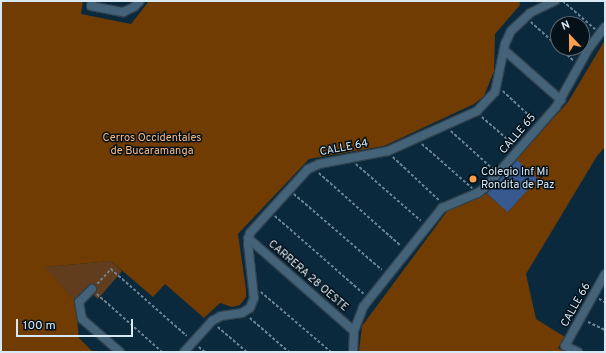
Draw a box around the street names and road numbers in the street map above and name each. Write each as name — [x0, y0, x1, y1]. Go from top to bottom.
street label: CALLE 65 — [497, 111, 539, 157]
street label: CALLE 64 — [319, 137, 369, 159]
street label: CARRERA 28 OESTE — [265, 237, 351, 315]
street label: CALLE 66 — [558, 280, 594, 330]

